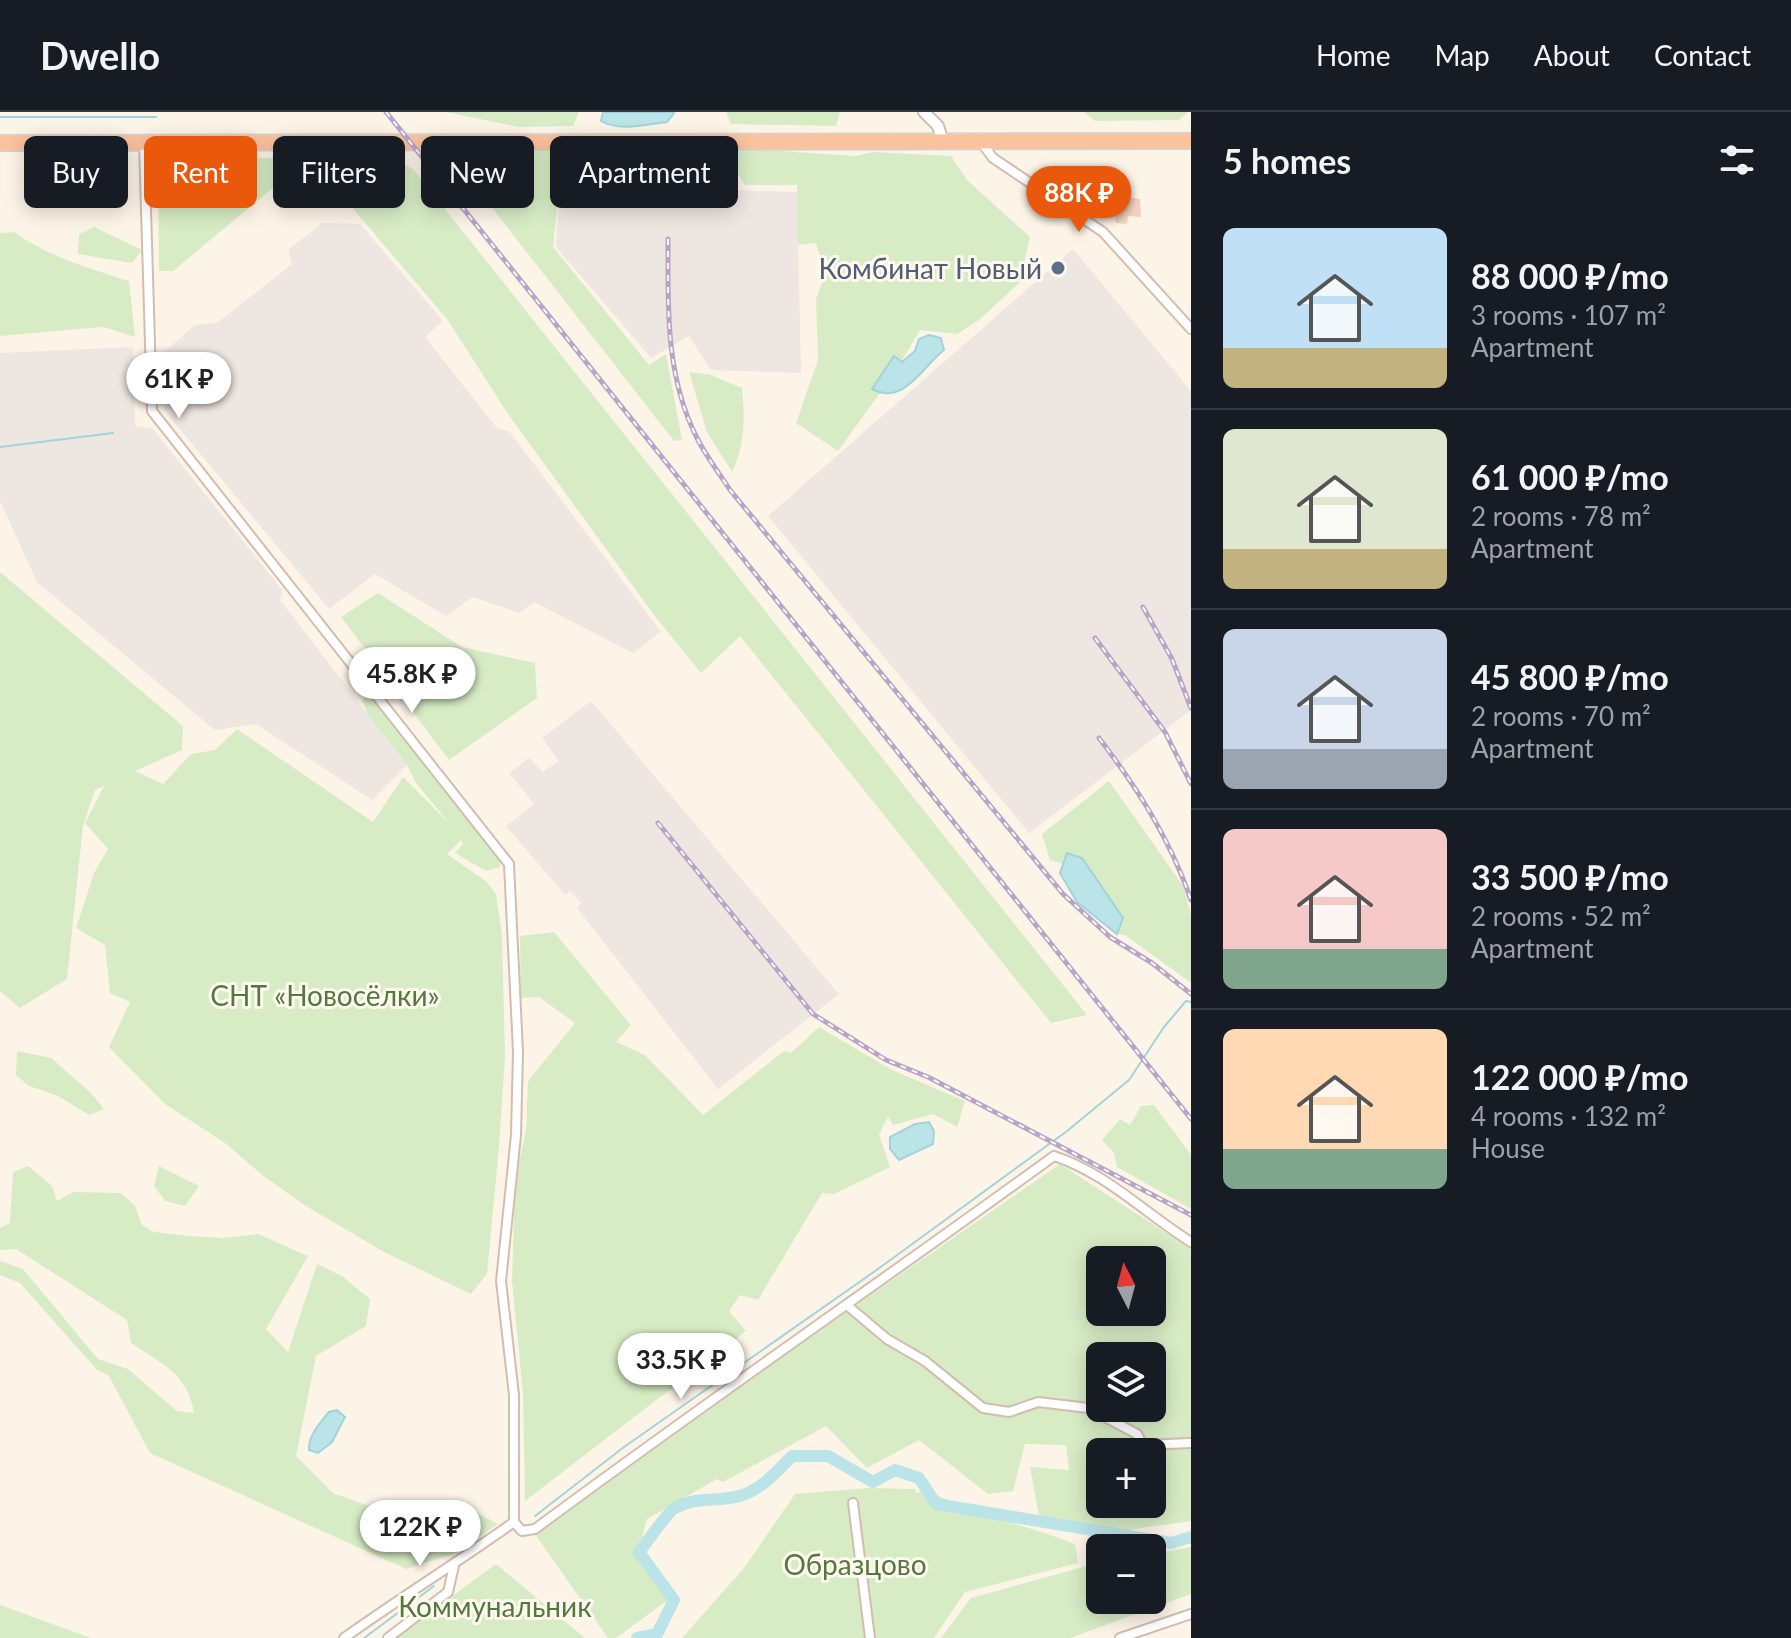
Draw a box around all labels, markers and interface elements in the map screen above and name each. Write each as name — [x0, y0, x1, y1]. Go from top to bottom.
text: Dwello — [40, 32, 160, 78]
text: Home — [1316, 38, 1391, 72]
text: Map — [1435, 38, 1490, 72]
text: About — [1534, 38, 1610, 72]
text: Contact — [1654, 38, 1751, 72]
chip: Buy — [24, 136, 128, 208]
chip: Rent — [144, 136, 257, 208]
chip: Filters — [273, 136, 405, 208]
chip: New — [421, 136, 534, 208]
chip: Apartment — [550, 136, 738, 208]
icon: filters — [1715, 138, 1759, 182]
text: 5 homes — [1223, 140, 1351, 181]
pin: 88K ₽ — [1023, 166, 1135, 234]
text: 88K ₽ — [1044, 176, 1114, 208]
place label: Комбинат Новый — [818, 251, 1042, 285]
text: 88 000 ₽/mo — [1471, 255, 1669, 296]
marker: Комбинат Новый — [1049, 259, 1067, 277]
icon: home — [1287, 260, 1383, 356]
text: 3 rooms · 107 m² — [1471, 299, 1666, 331]
text: Apartment — [1471, 331, 1594, 363]
pin: 61K ₽ — [123, 352, 235, 420]
text: 61K ₽ — [144, 362, 214, 394]
text: 61 000 ₽/mo — [1471, 456, 1669, 497]
icon: home — [1287, 461, 1383, 557]
text: 2 rooms · 78 m² — [1471, 500, 1651, 532]
text: Apartment — [1471, 532, 1594, 564]
pin: 45.8K ₽ — [338, 647, 486, 715]
text: 45 800 ₽/mo — [1471, 656, 1669, 697]
text: 45.8K ₽ — [367, 657, 457, 689]
icon: home — [1287, 661, 1383, 757]
text: 2 rooms · 70 m² — [1471, 700, 1651, 732]
text: Apartment — [1471, 732, 1594, 764]
text: 33 500 ₽/mo — [1471, 856, 1669, 897]
icon: home — [1287, 861, 1383, 957]
text: 2 rooms · 52 m² — [1471, 900, 1651, 932]
text: Apartment — [1471, 932, 1594, 964]
park label: СНТ «Новосёлки» — [210, 978, 440, 1012]
text: 122 000 ₽/mo — [1471, 1056, 1688, 1097]
icon: home — [1287, 1061, 1383, 1157]
text: 4 rooms · 132 m² — [1471, 1100, 1666, 1132]
text: House — [1471, 1132, 1545, 1164]
north arrow — [1086, 1246, 1166, 1326]
map controls — [1086, 1246, 1166, 1614]
pin: 33.5K ₽ — [607, 1333, 755, 1401]
button: layers — [1086, 1342, 1166, 1422]
text: 33.5K ₽ — [636, 1343, 726, 1375]
button: + — [1086, 1438, 1166, 1518]
pin: 122K ₽ — [355, 1500, 485, 1568]
text: 122K ₽ — [378, 1510, 462, 1542]
button: − — [1086, 1534, 1166, 1614]
park label: Образцово — [783, 1547, 927, 1581]
park label: Коммунальник — [398, 1589, 592, 1623]

